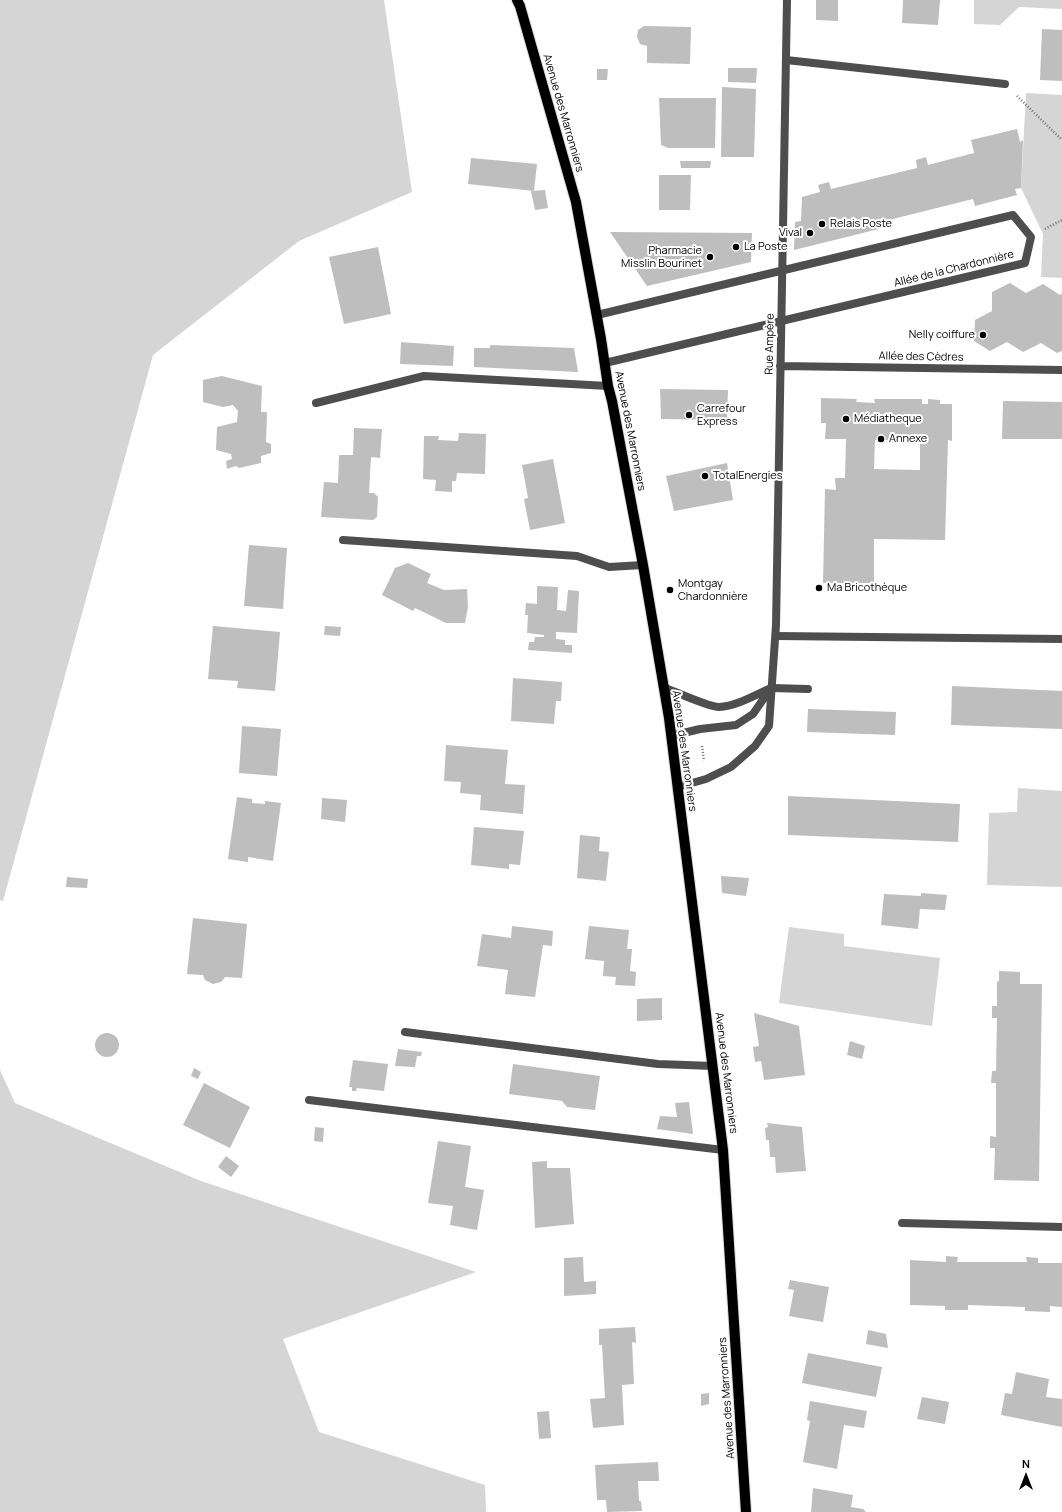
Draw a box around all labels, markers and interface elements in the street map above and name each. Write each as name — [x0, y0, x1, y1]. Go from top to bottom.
street label: Avenue des Marronniers — [540, 53, 586, 173]
place label: Relais Poste — [830, 217, 892, 231]
marker: Relais Poste — [817, 219, 827, 229]
place label: Vival — [779, 226, 802, 240]
marker: Vival — [805, 228, 815, 238]
place label: La Poste — [744, 240, 787, 254]
marker: La Poste — [731, 242, 741, 252]
place label: Pharmacie Misslin Bourinet — [621, 244, 702, 270]
street label: Allée de la Chardonnière — [893, 248, 1015, 290]
marker: Pharmacie Misslin Bourinet — [705, 252, 715, 262]
street label: Rue Ampère — [763, 313, 777, 375]
place label: Nelly coiffure — [909, 328, 975, 342]
marker: Nelly coiffure — [978, 330, 988, 340]
street label: Allée des Cèdres — [878, 350, 964, 364]
street label: Avenue des Marronniers — [612, 370, 648, 492]
place label: Carrefour Express — [697, 402, 746, 428]
marker: Carrefour Express — [684, 410, 694, 420]
place label: Médiatheque — [854, 412, 922, 426]
marker: Médiatheque — [841, 414, 851, 424]
place label: Annexe — [889, 432, 927, 446]
marker: Annexe — [876, 434, 886, 444]
place label: TotalEnergies — [713, 469, 782, 483]
marker: TotalEnergies — [700, 471, 710, 481]
place label: Montgay Chardonnière — [678, 577, 748, 603]
place label: Ma Bricothèque — [827, 581, 907, 595]
marker: Ma Bricothèque — [814, 583, 824, 593]
marker: Montgay Chardonnière — [665, 585, 675, 595]
street label: Avenue des Marronniers — [669, 690, 699, 812]
street label: Avenue des Marronniers — [712, 1012, 740, 1134]
street label: Avenue des Marronniers — [716, 1337, 738, 1459]
north arrow — [1006, 1456, 1046, 1496]
text: N — [1022, 1456, 1030, 1471]

